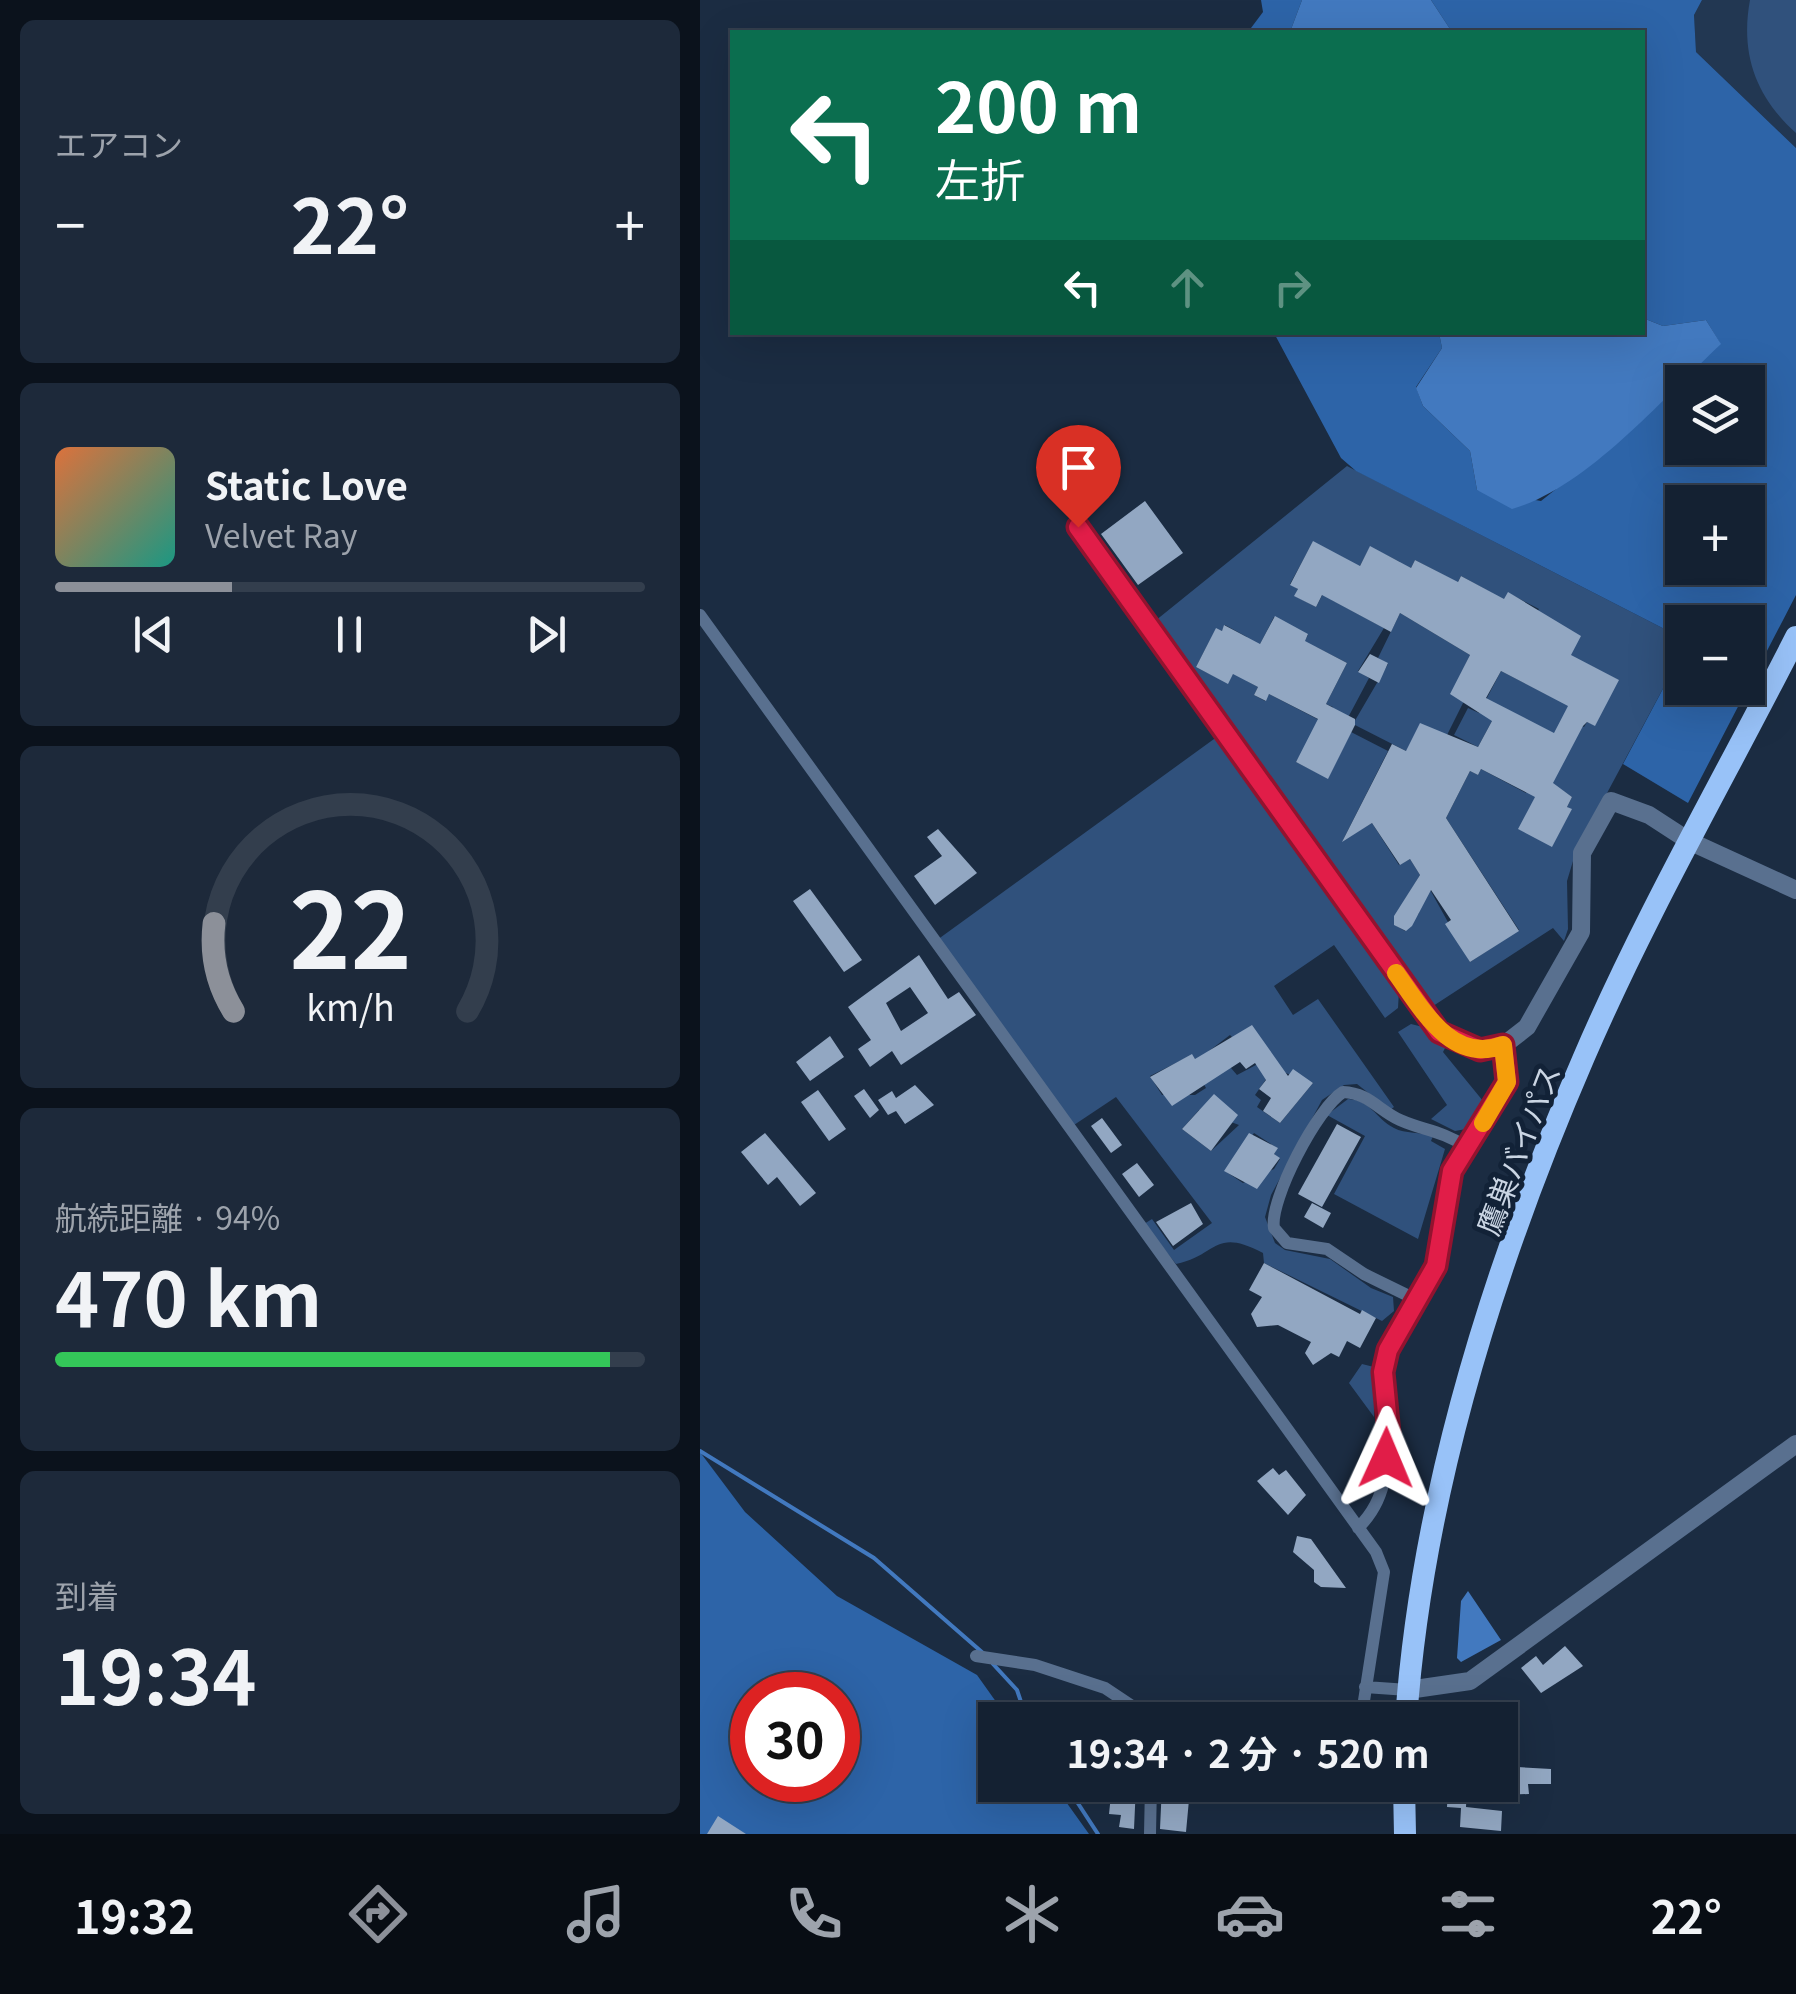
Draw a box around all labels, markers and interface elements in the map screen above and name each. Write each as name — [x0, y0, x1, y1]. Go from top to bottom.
text: 200 m — [935, 52, 1142, 153]
icon: left — [770, 70, 900, 200]
text: エアコン — [55, 120, 183, 166]
text: 左折 — [935, 145, 1025, 210]
text: 22° — [291, 167, 409, 276]
text: − — [55, 182, 86, 262]
text: + — [614, 182, 645, 262]
icon: left — [1055, 260, 1110, 315]
icon: ahead — [1160, 260, 1215, 315]
icon: right — [1265, 260, 1320, 315]
map controls — [1665, 365, 1765, 705]
button: layers — [1665, 365, 1765, 465]
pin — [1036, 425, 1121, 528]
icon: arrive — [1051, 440, 1106, 495]
text: Static Love — [205, 456, 408, 511]
button: + — [1665, 485, 1765, 585]
text: Velvet Ray — [205, 511, 357, 557]
button: − — [1665, 605, 1765, 705]
icon: previous — [126, 607, 181, 662]
icon: pause — [322, 607, 377, 662]
icon: next — [519, 607, 574, 662]
text: 22 — [289, 848, 411, 999]
text: km/h — [306, 980, 394, 1031]
street label: 鷹巣バイパス — [1464, 1057, 1570, 1241]
text: 航続距離 · 94% — [55, 1193, 280, 1239]
text: 470 km — [55, 1240, 322, 1349]
position arrow — [1334, 1406, 1438, 1510]
text: 到着 — [55, 1571, 119, 1617]
text: 19:34 — [55, 1618, 256, 1727]
speed limit sign: 30 — [730, 1672, 860, 1802]
text: 19:34 · 2 分 · 520 m — [1066, 1724, 1430, 1779]
icon: directions — [343, 1879, 413, 1949]
icon: music — [561, 1879, 631, 1949]
icon: phone — [779, 1879, 849, 1949]
icon: climate — [997, 1879, 1067, 1949]
icon: car — [1215, 1879, 1285, 1949]
icon: filters — [1433, 1879, 1503, 1949]
text: 19:32 — [74, 1882, 195, 1947]
text: 22° — [1651, 1882, 1722, 1947]

